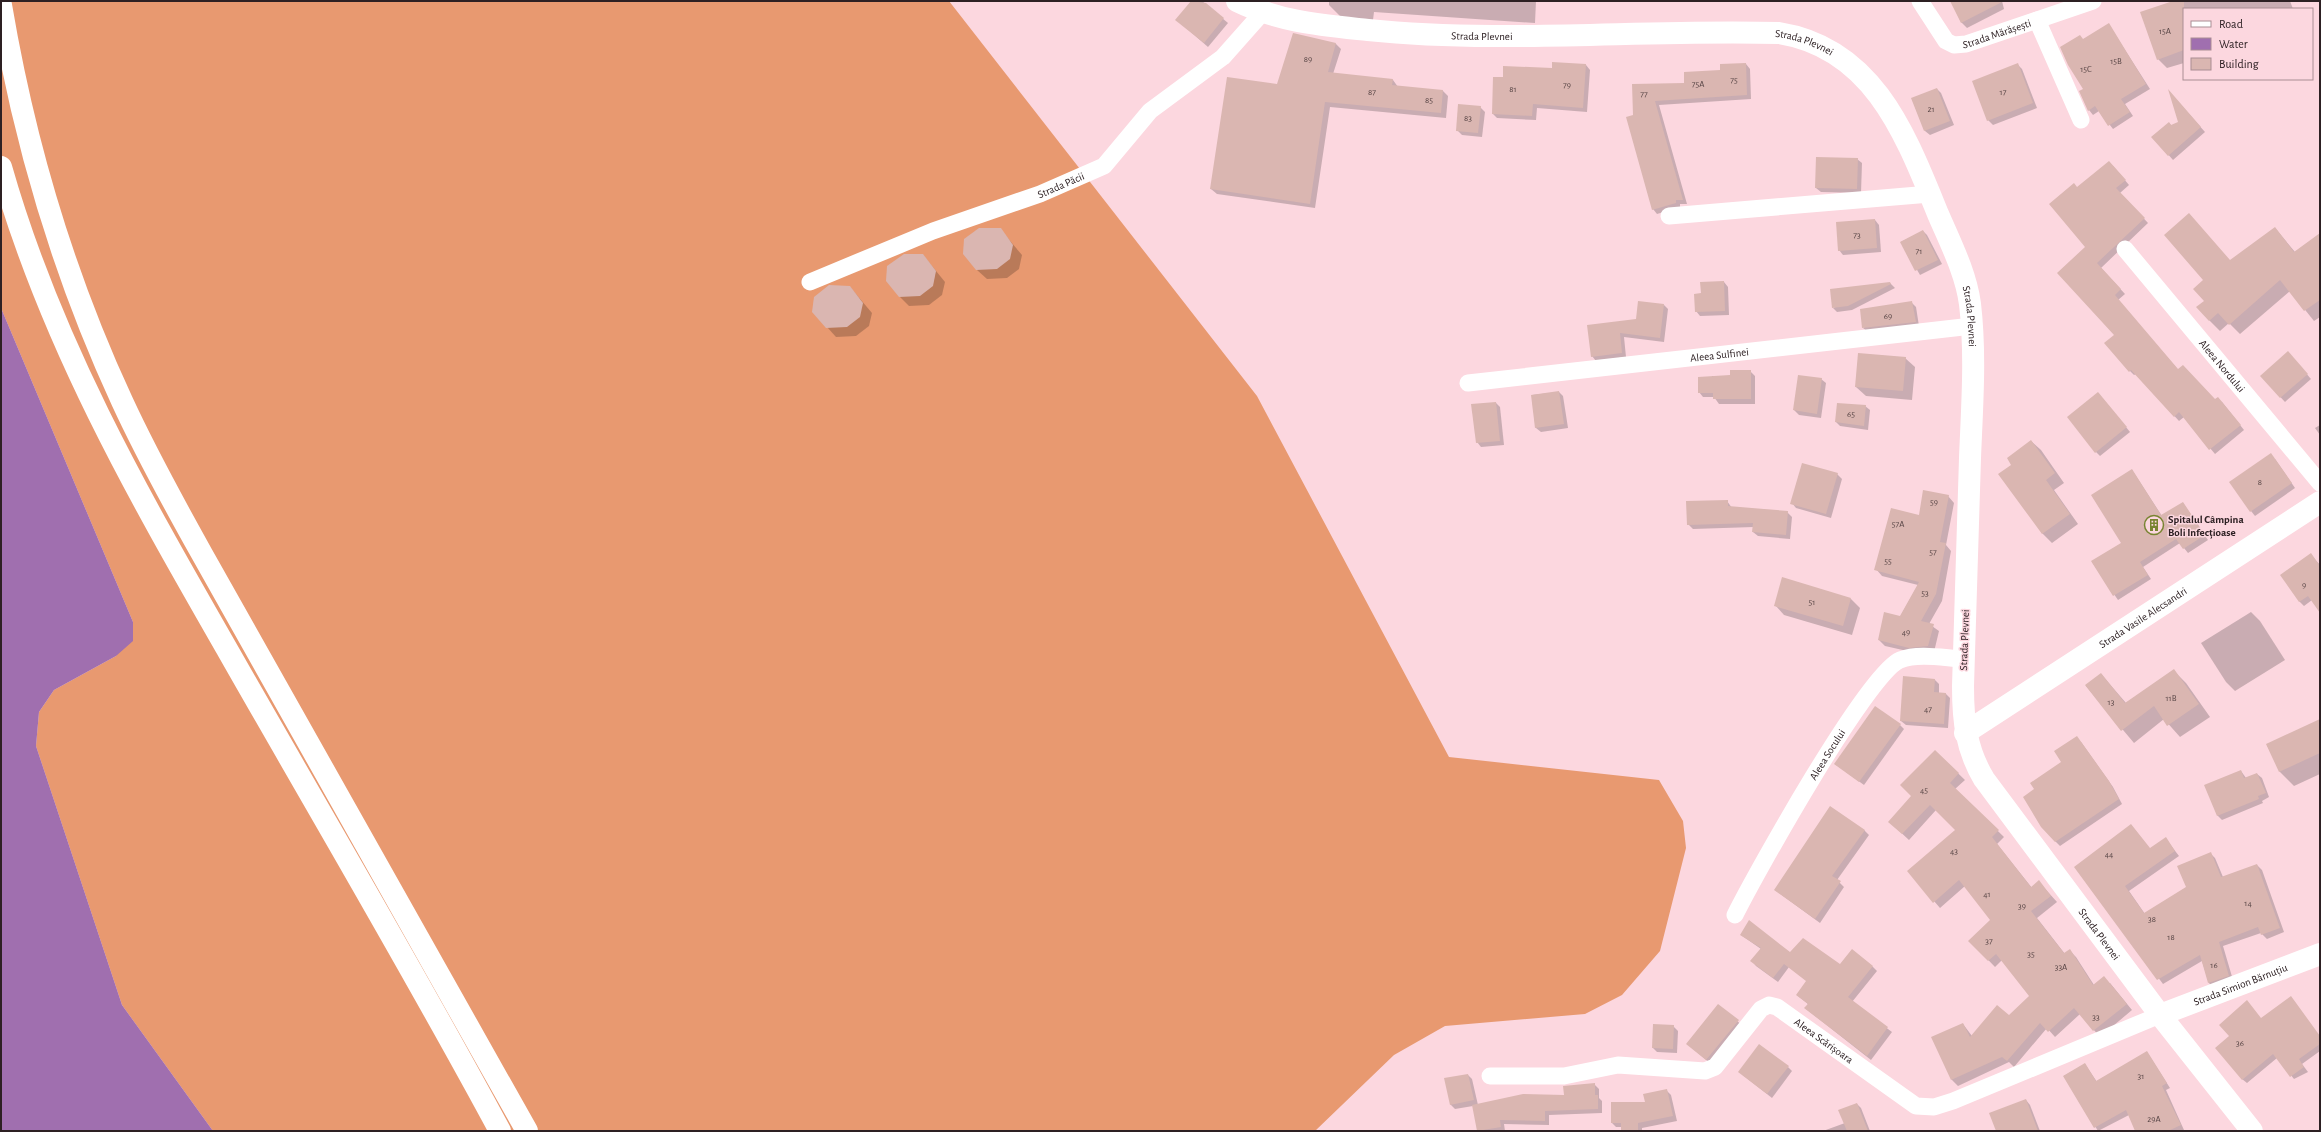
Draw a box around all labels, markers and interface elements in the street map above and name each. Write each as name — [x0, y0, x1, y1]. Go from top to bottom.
legend — [2183, 8, 2313, 80]
street label: Strada Mărășești — [1962, 17, 2032, 50]
text: Road — [2219, 18, 2243, 30]
house number: 15A — [2159, 27, 2171, 36]
street label: Strada Plevnei — [1775, 28, 1835, 58]
street label: Strada Plevnei — [1451, 30, 1513, 42]
text: Water — [2219, 38, 2248, 50]
house number: 89 — [1304, 55, 1312, 64]
house number: 15B — [2110, 57, 2122, 66]
text: Building — [2219, 58, 2259, 70]
house number: 15C — [2080, 65, 2092, 74]
house number: 75 — [1730, 76, 1738, 85]
house number: 75A — [1692, 80, 1704, 89]
house number: 79 — [1563, 81, 1571, 90]
house number: 81 — [1509, 85, 1517, 94]
house number: 87 — [1368, 88, 1376, 97]
house number: 17 — [2000, 88, 2007, 97]
house number: 77 — [1640, 90, 1648, 99]
house number: 85 — [1425, 96, 1433, 105]
house number: 21 — [1927, 105, 1935, 114]
house number: 83 — [1464, 114, 1472, 123]
street label: Strada Păcii — [1036, 170, 1086, 200]
house number: 73 — [1853, 231, 1861, 240]
house number: 71 — [1916, 247, 1922, 256]
street label: Strada Plevnei — [1961, 285, 1978, 347]
house number: 69 — [1884, 312, 1892, 321]
street label: Aleea Nordului — [2197, 338, 2247, 394]
street label: Aleea Sulfinei — [1689, 346, 1750, 364]
house number: 65 — [1847, 410, 1855, 419]
house number: 8 — [2258, 478, 2262, 487]
house number: 59 — [1930, 498, 1938, 507]
building icon: Spitalul Câmpina Boli Infecțioase — [2143, 514, 2165, 536]
place label: Spitalul Câmpina Boli Infecțioase — [2168, 514, 2244, 539]
house number: 57A — [1892, 520, 1904, 529]
house number: 57 — [1929, 548, 1937, 557]
house number: 55 — [1884, 557, 1892, 566]
house number: 9 — [2302, 581, 2306, 590]
street label: Strada Vasile Alecsandri — [2097, 585, 2189, 650]
house number: 53 — [1921, 589, 1929, 598]
house number: 51 — [1809, 598, 1815, 607]
street label: Strada Plevnei — [1958, 609, 1971, 671]
house number: 49 — [1902, 628, 1910, 637]
house number: 11B — [2165, 694, 2177, 703]
house number: 13 — [2108, 698, 2115, 707]
house number: 47 — [1924, 705, 1932, 714]
street label: Aleea Socului — [1808, 727, 1847, 782]
house number: 45 — [1920, 786, 1928, 795]
house number: 43 — [1950, 847, 1958, 856]
house number: 44 — [2105, 850, 2114, 859]
house number: 41 — [1983, 890, 1991, 899]
house number: 14 — [2244, 899, 2252, 908]
house number: 39 — [2018, 902, 2026, 911]
street label: Strada Plevnei — [2076, 906, 2122, 962]
house number: 38 — [2148, 915, 2156, 924]
house number: 18 — [2167, 933, 2175, 942]
house number: 37 — [1985, 937, 1993, 946]
house number: 35 — [2027, 950, 2035, 959]
house number: 16 — [2210, 961, 2218, 970]
street label: Strada Simion Bărnuțiu — [2192, 962, 2289, 1008]
house number: 33A — [2055, 963, 2067, 972]
house number: 33 — [2092, 1013, 2100, 1022]
street label: Aleea Scărișoara — [1792, 1016, 1855, 1066]
house number: 36 — [2236, 1039, 2244, 1048]
house number: 31 — [2138, 1072, 2144, 1081]
house number: 29A — [2147, 1115, 2161, 1124]

